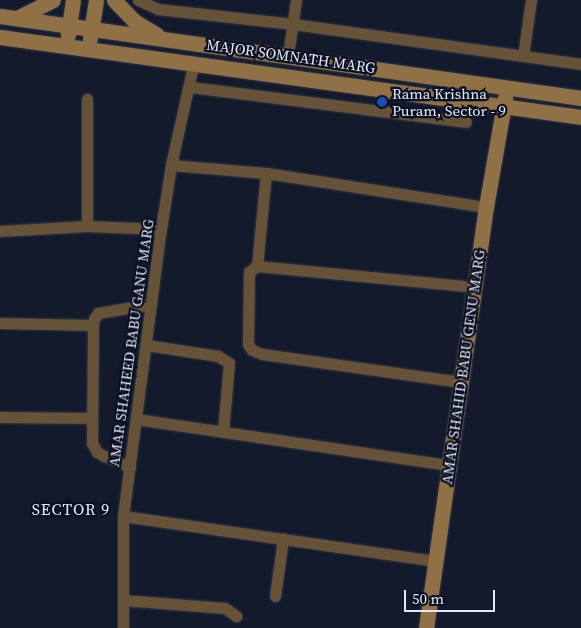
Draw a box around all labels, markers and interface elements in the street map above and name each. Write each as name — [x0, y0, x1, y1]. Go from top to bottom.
street label: MAJOR SOMNATH MARG — [205, 35, 377, 77]
place label: Rama Krishna Puram, Sector - 9 — [392, 84, 506, 119]
marker: Rama Krishna Puram, Sector - 9 — [376, 96, 388, 108]
street label: AMAR SHAHEED BABU GANU MARG — [105, 218, 157, 468]
street label: AMAR SHAHID BABU GENU MARG — [438, 249, 488, 485]
district label: SECTOR 9 — [31, 499, 111, 519]
scale bar — [406, 580, 497, 612]
text: 50 m — [412, 588, 444, 609]

